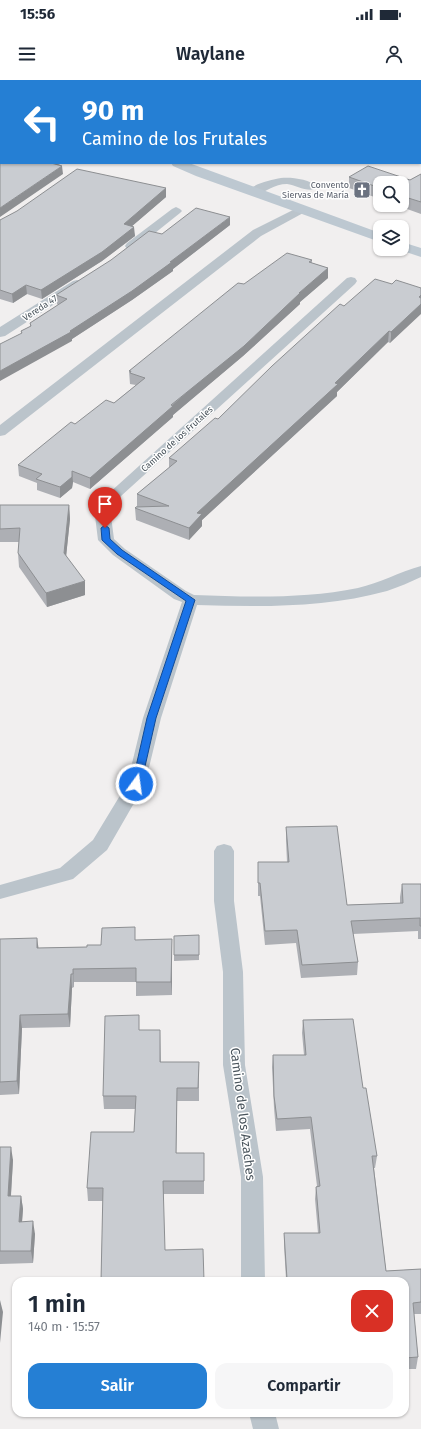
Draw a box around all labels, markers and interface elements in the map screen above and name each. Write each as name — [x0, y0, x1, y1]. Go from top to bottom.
text: 15:56 — [20, 5, 55, 23]
icon: menu — [16, 43, 38, 65]
text: Waylane — [176, 43, 245, 65]
icon: person — [383, 43, 405, 65]
text: 90 m — [82, 94, 144, 127]
icon: left — [16, 96, 68, 148]
text: Camino de los Frutales — [82, 128, 267, 150]
map controls — [373, 176, 409, 256]
button: search — [373, 176, 409, 212]
place label: Convento Siervas de María — [282, 180, 349, 200]
church icon: Convento Siervas de María — [352, 180, 372, 200]
button: layers — [373, 220, 409, 256]
street label: Vereda 47 — [21, 293, 59, 323]
street label: Camino de los Frutales — [139, 404, 215, 474]
pin — [88, 487, 122, 528]
icon: arrive — [94, 493, 116, 515]
position arrow — [115, 763, 157, 805]
street label: Camino de los Azaches — [227, 1047, 259, 1181]
text: 1 min — [28, 1290, 86, 1318]
button: close — [351, 1290, 393, 1332]
text: 140 m · 15:57 — [28, 1319, 100, 1334]
button: Salir — [28, 1363, 207, 1409]
button: Compartir — [215, 1363, 393, 1409]

